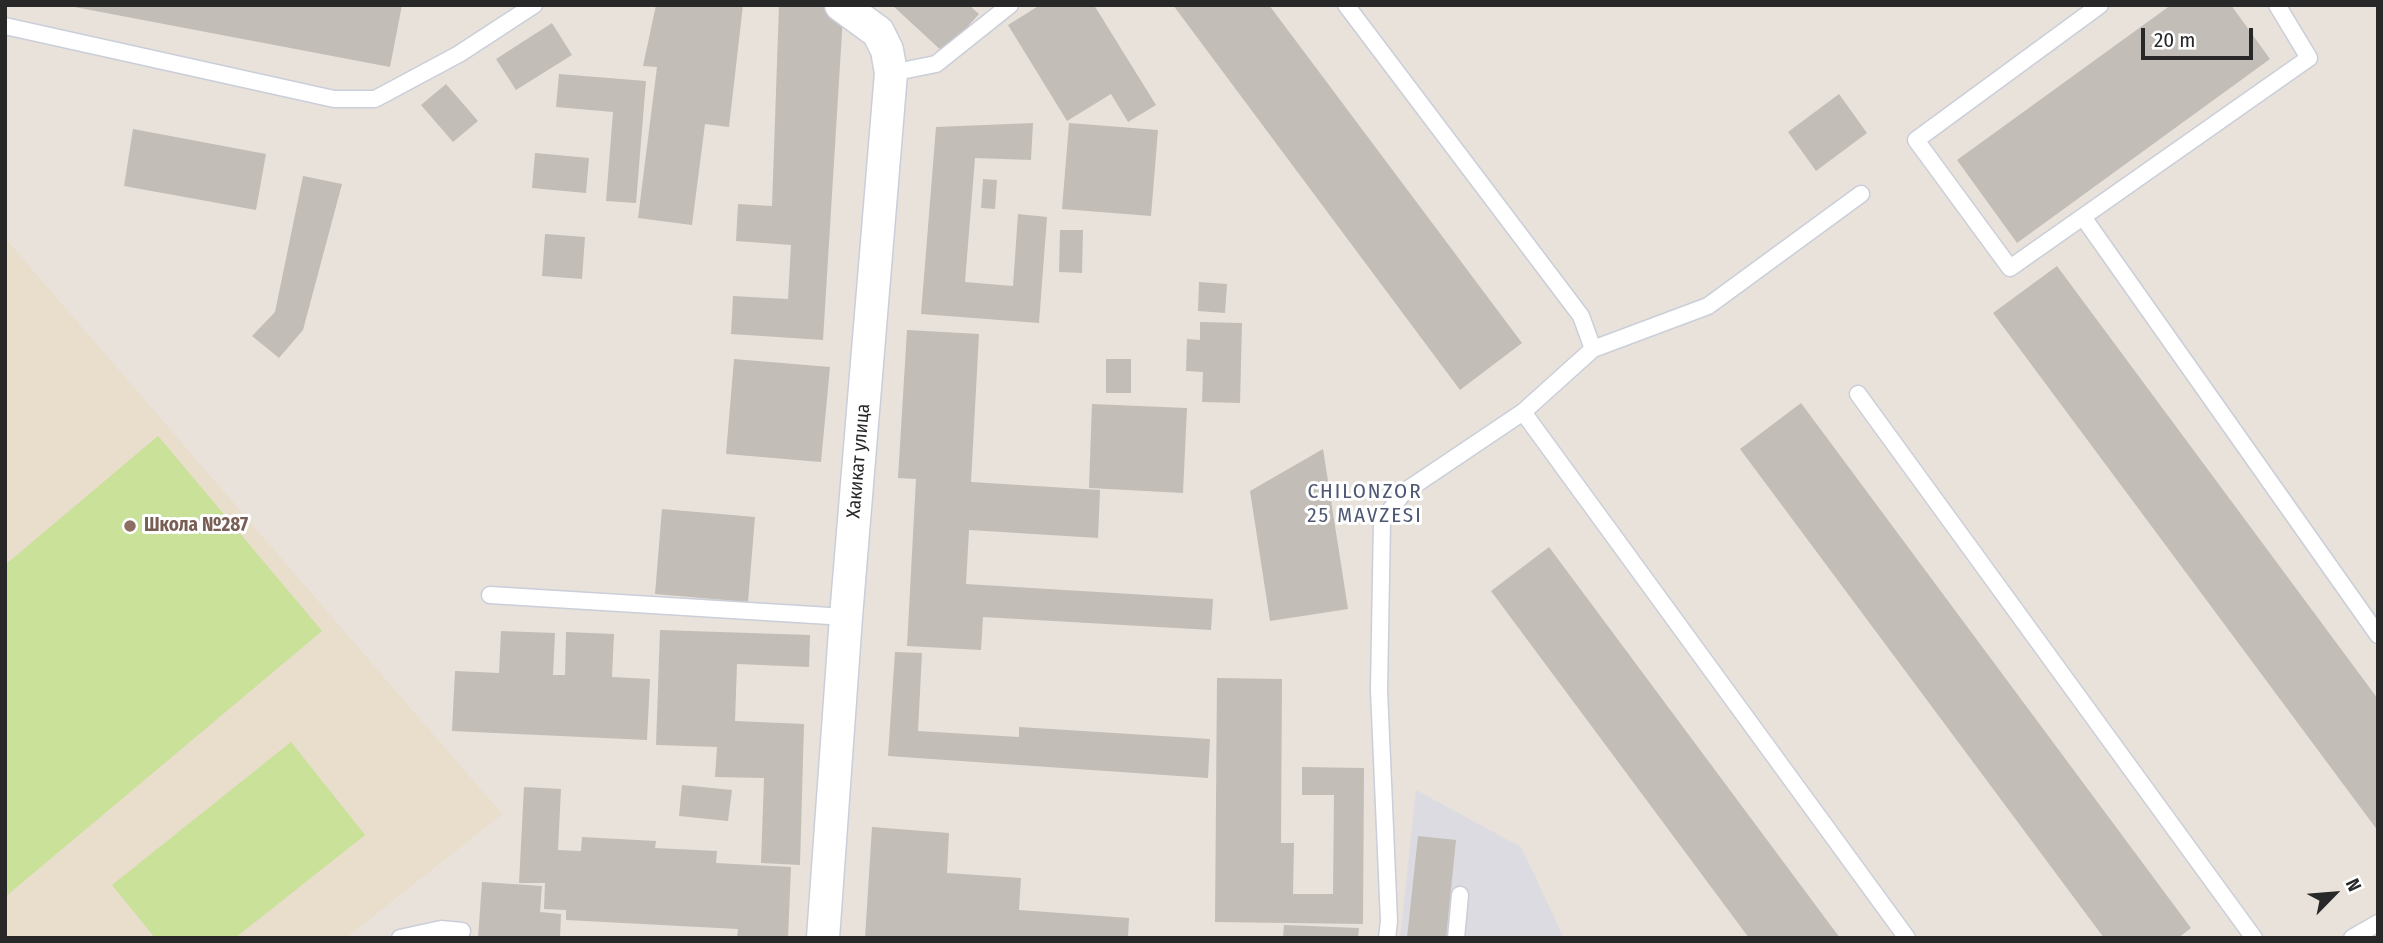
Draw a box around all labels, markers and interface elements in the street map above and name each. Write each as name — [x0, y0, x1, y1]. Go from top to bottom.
scale bar — [2145, 14, 2257, 58]
text: 20 m — [2154, 27, 2195, 53]
street label: Хакикат улица — [843, 403, 875, 519]
district label: CHILONZOR 25 MAVZESI — [1309, 479, 1421, 529]
place label: Школа №287 — [144, 515, 248, 537]
marker: Школа №287 — [122, 518, 138, 534]
north arrow — [2299, 859, 2369, 929]
text: N — [2341, 875, 2366, 895]

